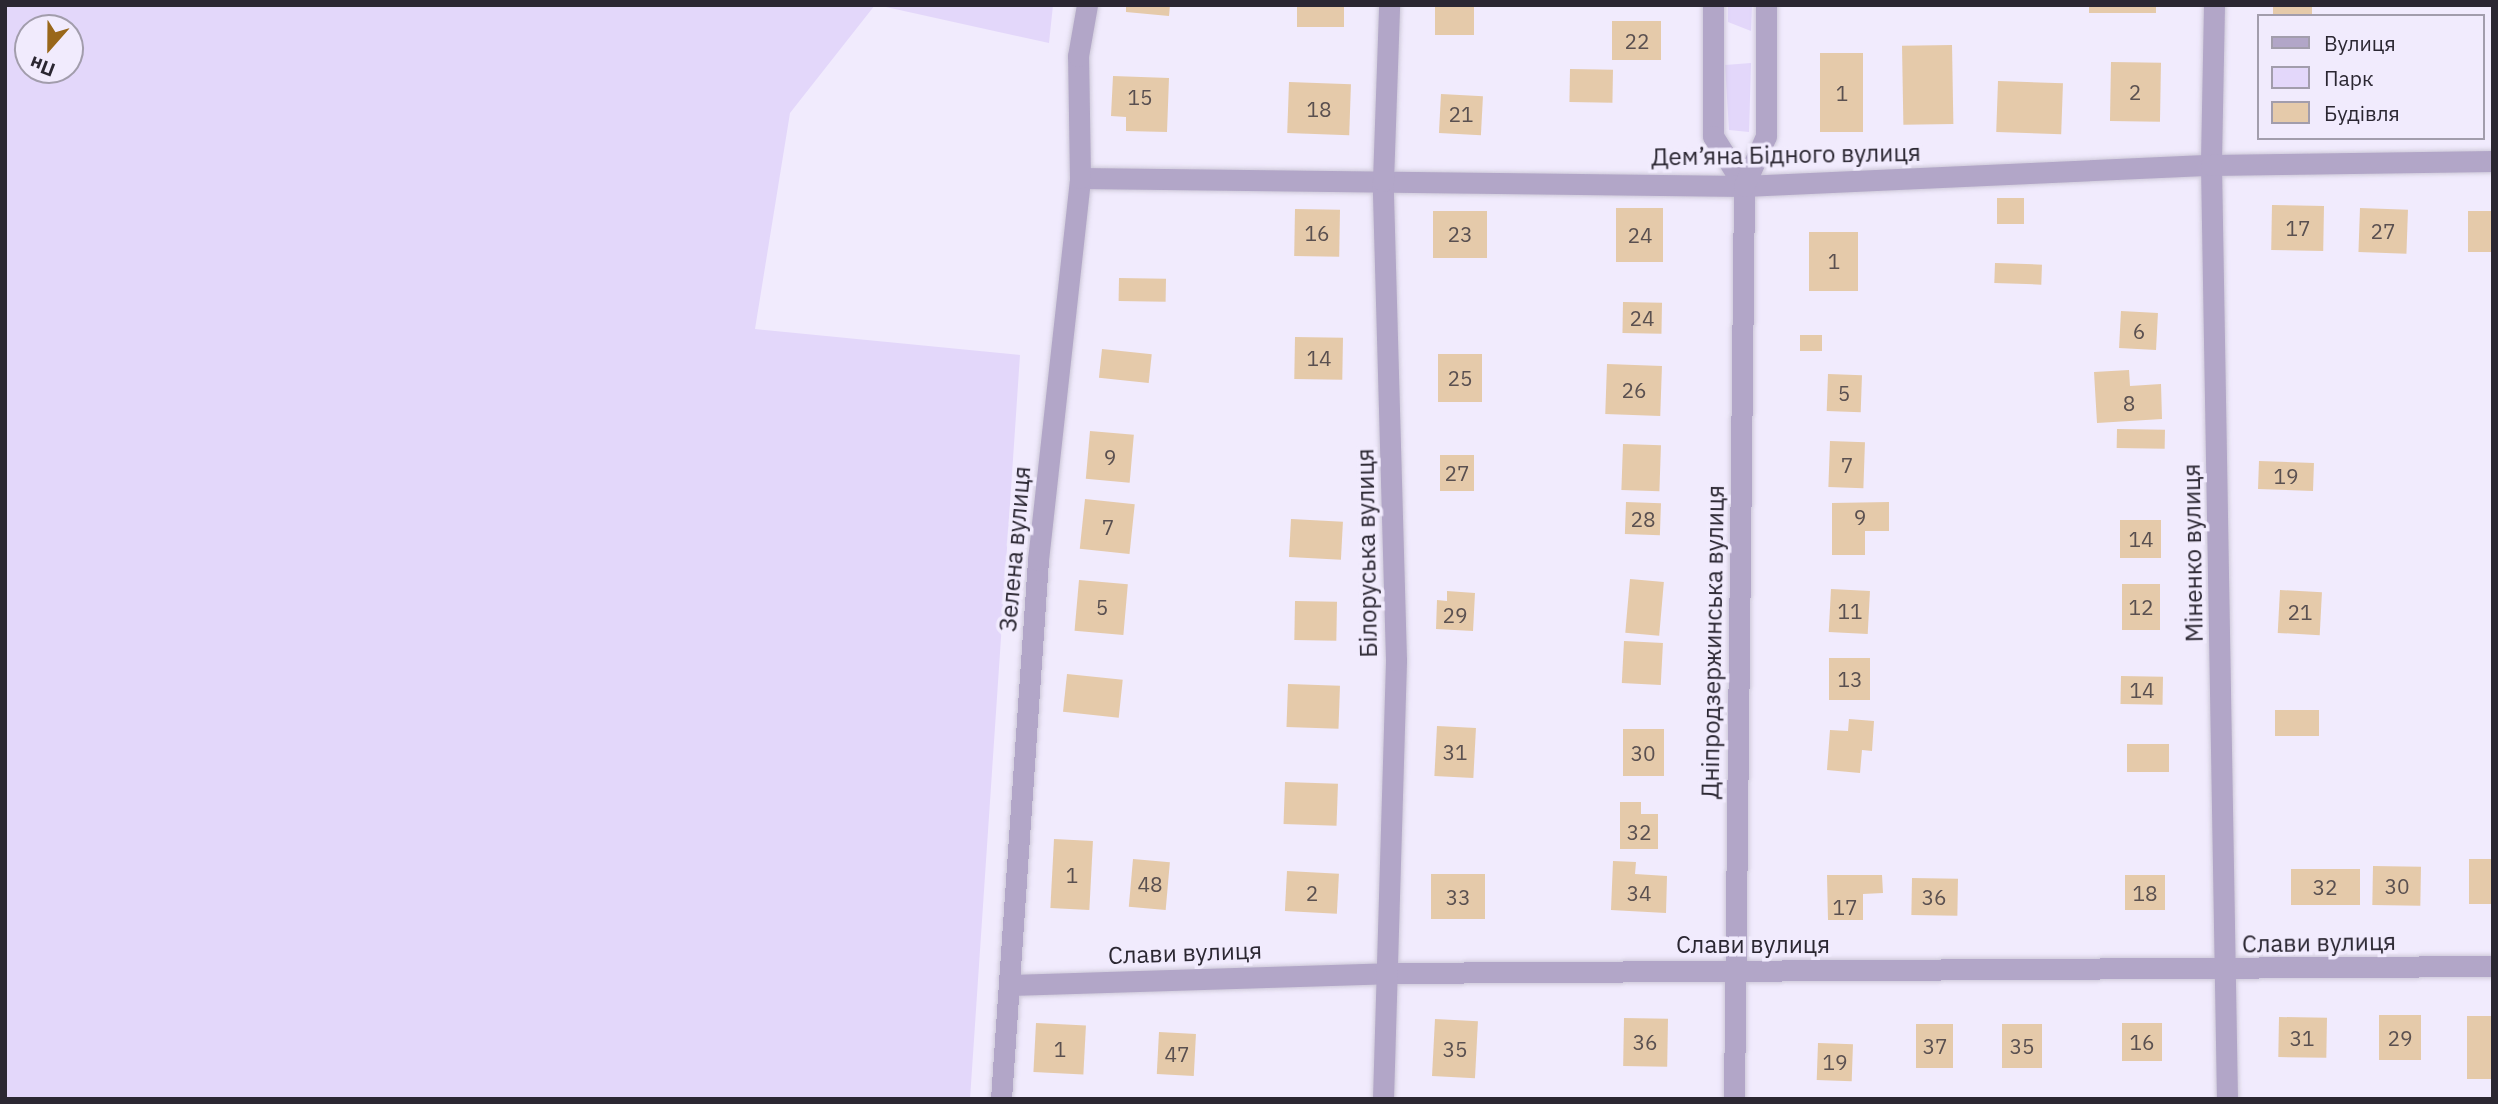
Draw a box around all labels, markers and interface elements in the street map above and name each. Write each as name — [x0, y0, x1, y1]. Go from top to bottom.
north arrow — [14, 14, 84, 84]
legend — [2256, 14, 2484, 140]
house number: 22 — [1624, 28, 1650, 54]
text: Вулиця — [2324, 29, 2396, 57]
text: Пн — [26, 51, 58, 82]
text: Парк — [2324, 64, 2374, 92]
house number: 2 — [2129, 79, 2141, 105]
house number: 1 — [1836, 80, 1848, 106]
house number: 15 — [1127, 84, 1153, 110]
house number: 18 — [1306, 96, 1332, 122]
text: Будівля — [2324, 99, 2400, 127]
house number: 21 — [1448, 101, 1474, 127]
street label: Дем’яна Бідного вулиця — [1651, 138, 1921, 172]
house number: 17 — [2285, 215, 2311, 241]
house number: 27 — [2370, 218, 2396, 244]
house number: 16 — [1304, 220, 1330, 246]
house number: 23 — [1447, 221, 1473, 247]
house number: 24 — [1627, 222, 1653, 248]
house number: 1 — [1828, 248, 1840, 274]
house number: 24 — [1629, 305, 1655, 331]
house number: 6 — [2133, 318, 2145, 344]
house number: 14 — [1306, 345, 1332, 371]
house number: 25 — [1447, 365, 1473, 391]
house number: 26 — [1621, 377, 1647, 403]
house number: 5 — [1838, 380, 1850, 406]
house number: 8 — [2123, 390, 2135, 416]
house number: 9 — [1104, 444, 1116, 470]
street label: Білоруська вулиця — [1351, 448, 1383, 658]
house number: 7 — [1841, 452, 1853, 478]
house number: 27 — [1444, 460, 1470, 486]
house number: 19 — [2273, 463, 2299, 489]
street label: Міненко вулиця — [2177, 464, 2209, 642]
street label: Зелена вулиця — [993, 465, 1037, 633]
street label: Дніпродзержинська вулиця — [1696, 485, 1730, 799]
house number: 9 — [1854, 504, 1866, 530]
house number: 28 — [1630, 506, 1656, 532]
house number: 7 — [1102, 514, 1114, 540]
house number: 14 — [2128, 526, 2154, 552]
house number: 5 — [1096, 594, 1108, 620]
house number: 12 — [2128, 594, 2154, 620]
house number: 11 — [1837, 598, 1863, 624]
house number: 21 — [2287, 599, 2313, 625]
house number: 29 — [1442, 602, 1468, 628]
house number: 13 — [1837, 666, 1863, 692]
house number: 14 — [2129, 677, 2155, 703]
house number: 31 — [1442, 739, 1468, 765]
house number: 30 — [1630, 740, 1656, 766]
house number: 32 — [1626, 819, 1652, 845]
house number: 1 — [1066, 862, 1078, 888]
house number: 48 — [1137, 871, 1163, 897]
house number: 30 — [2384, 873, 2410, 899]
house number: 32 — [2312, 874, 2338, 900]
house number: 2 — [1306, 880, 1318, 906]
house number: 34 — [1626, 880, 1652, 906]
house number: 18 — [2132, 880, 2158, 906]
house number: 33 — [1445, 884, 1471, 910]
house number: 36 — [1921, 884, 1947, 910]
house number: 17 — [1832, 894, 1858, 920]
street label: Слави вулиця — [2242, 927, 2396, 959]
street label: Слави вулиця — [1676, 931, 1830, 959]
street label: Слави вулиця — [1107, 936, 1263, 970]
house number: 31 — [2289, 1025, 2315, 1051]
house number: 29 — [2387, 1025, 2413, 1051]
house number: 36 — [1632, 1029, 1658, 1055]
house number: 16 — [2129, 1029, 2155, 1055]
house number: 37 — [1922, 1033, 1948, 1059]
house number: 35 — [2009, 1033, 2035, 1059]
house number: 1 — [1054, 1036, 1066, 1062]
house number: 35 — [1442, 1036, 1468, 1062]
house number: 47 — [1164, 1041, 1190, 1067]
house number: 19 — [1822, 1049, 1848, 1075]

